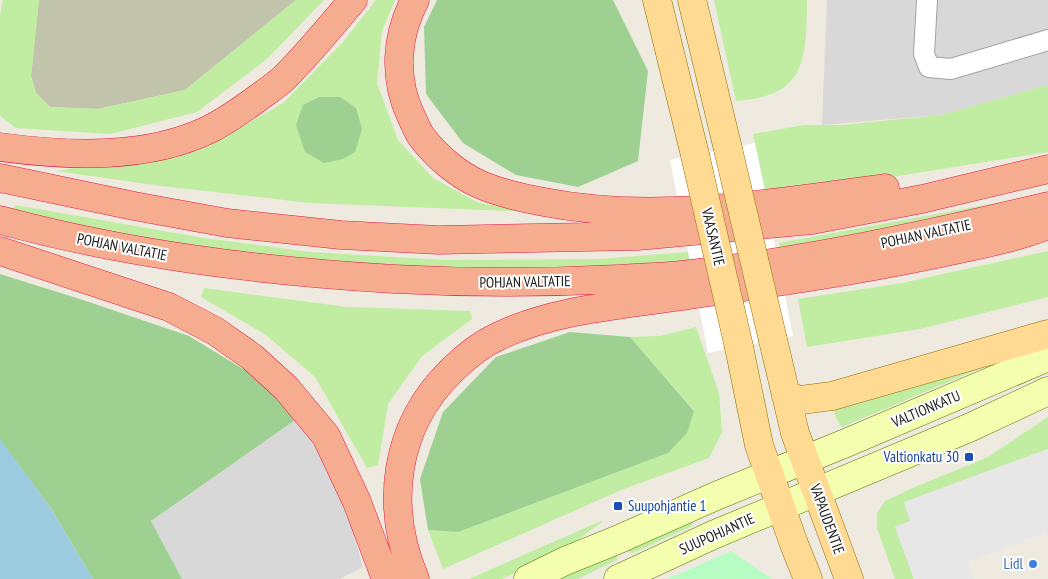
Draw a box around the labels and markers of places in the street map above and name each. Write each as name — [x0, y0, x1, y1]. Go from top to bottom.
place label: Valtionkatu 30 — [883, 447, 959, 466]
marker: Valtionkatu 30 — [963, 451, 975, 463]
place label: Suupohjantie 1 — [628, 496, 706, 515]
marker: Suupohjantie 1 — [612, 500, 624, 512]
place label: Lidl — [1004, 554, 1023, 573]
marker: Lidl — [1027, 558, 1039, 570]

